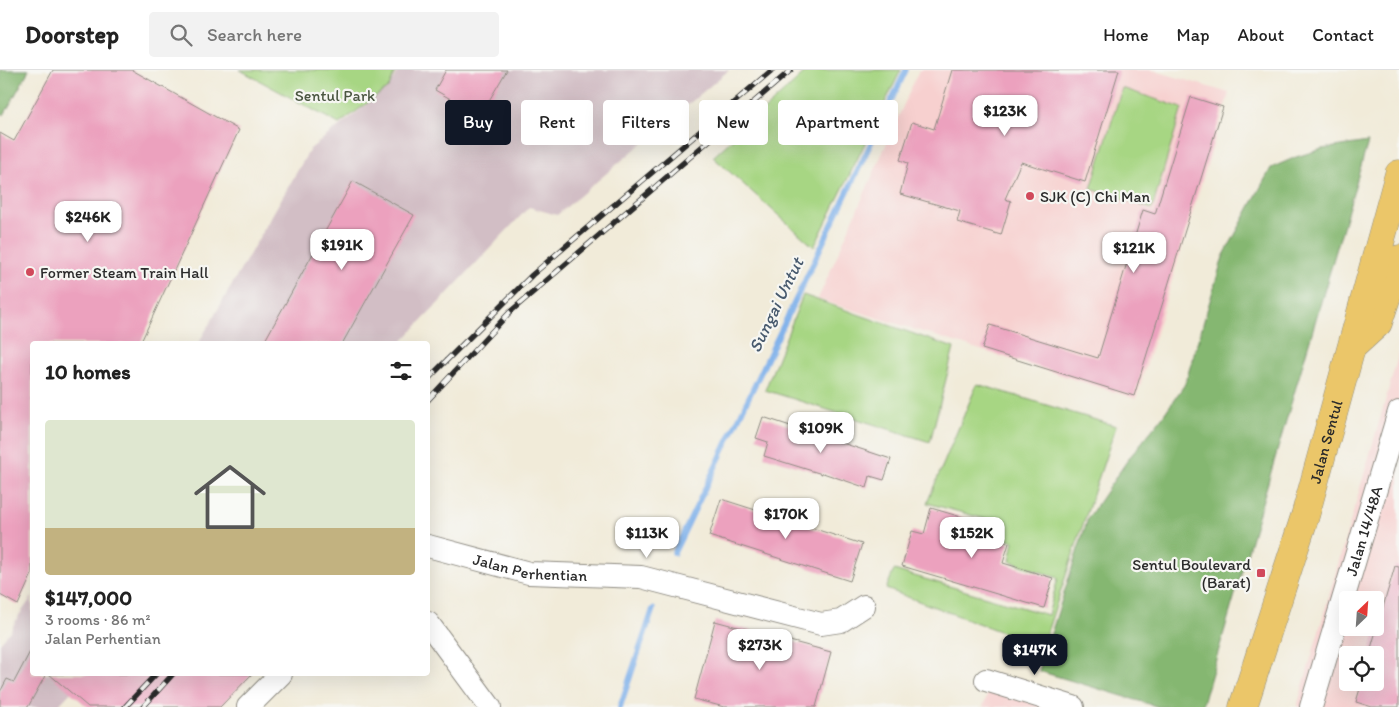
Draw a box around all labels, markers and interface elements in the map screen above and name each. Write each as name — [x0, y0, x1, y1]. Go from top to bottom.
search box — [149, 12, 499, 57]
text: Doorstep — [25, 20, 119, 49]
icon: search — [167, 21, 195, 49]
text: Search here — [207, 23, 302, 46]
text: Home — [1103, 24, 1149, 46]
text: Map — [1177, 24, 1210, 46]
text: About — [1238, 24, 1284, 46]
text: Contact — [1312, 24, 1374, 46]
park label: Sentul Park — [295, 86, 375, 105]
pin: $123K — [970, 94, 1040, 137]
chip: Buy — [445, 100, 511, 145]
chip: Rent — [521, 100, 593, 145]
chip: Filters — [603, 100, 689, 145]
chip: New — [699, 100, 768, 145]
chip: Apartment — [778, 100, 898, 145]
text: $123K — [984, 101, 1026, 120]
place label: SJK (C) Chi Man — [1040, 187, 1150, 206]
marker: SJK (C) Chi Man — [1024, 190, 1036, 202]
pin: $246K — [53, 200, 123, 243]
text: $246K — [66, 207, 110, 226]
pin: $191K — [307, 228, 377, 271]
pin: $121K — [1099, 232, 1169, 274]
text: $191K — [321, 235, 363, 254]
text: $121K — [1113, 238, 1155, 257]
water label: Sungai Untut — [744, 252, 809, 356]
place label: Former Steam Train Hall — [40, 263, 209, 282]
marker: Former Steam Train Hall — [24, 266, 36, 278]
icon: filters — [387, 357, 415, 385]
text: 10 homes — [45, 359, 131, 384]
street label: Jalan Sentul — [1305, 397, 1347, 485]
pin: $109K — [786, 412, 856, 454]
text: $109K — [799, 418, 843, 437]
icon: home — [185, 452, 275, 542]
street label: Jalan 14/48A — [1342, 484, 1386, 578]
pin: $170K — [751, 498, 821, 540]
text: $170K — [764, 504, 808, 523]
pin: $113K — [612, 516, 682, 559]
pin: $152K — [937, 516, 1007, 559]
text: $113K — [626, 523, 668, 542]
text: $152K — [951, 523, 993, 542]
street label: Jalan Perhentian — [471, 549, 588, 585]
place label: Sentul Boulevard (Barat) — [1132, 555, 1251, 592]
marker: Sentul Boulevard (Barat) — [1255, 567, 1267, 579]
text: $147,000 — [45, 585, 132, 610]
north arrow — [1339, 591, 1384, 636]
map controls — [1339, 591, 1384, 691]
text: 3 rooms · 86 m² — [45, 610, 150, 629]
pin: $273K — [725, 628, 795, 671]
text: Jalan Perhentian — [45, 629, 161, 648]
pin: $147K — [1000, 634, 1070, 676]
text: $273K — [738, 635, 782, 654]
text: $147K — [1013, 640, 1057, 659]
button: locate — [1339, 646, 1384, 691]

